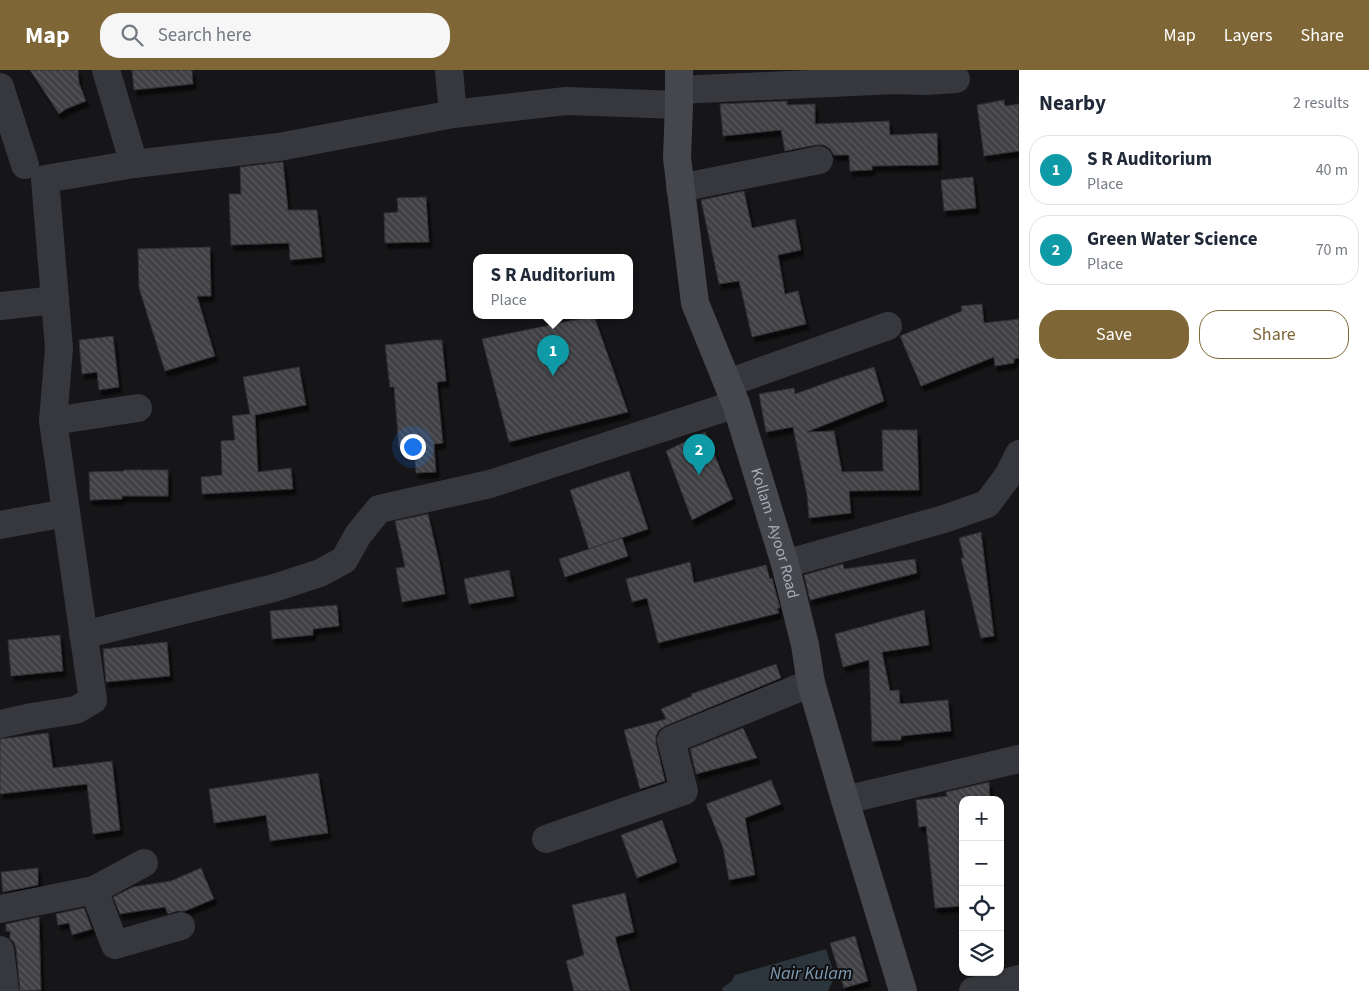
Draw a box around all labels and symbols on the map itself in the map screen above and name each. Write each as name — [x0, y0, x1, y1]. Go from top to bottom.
pin: 1 — [537, 335, 569, 376]
your location — [400, 434, 426, 460]
pin: 2 — [683, 434, 715, 475]
street label: Kollam - Ayoor Road — [745, 465, 804, 601]
water label: Nair Kulam — [770, 961, 852, 986]

